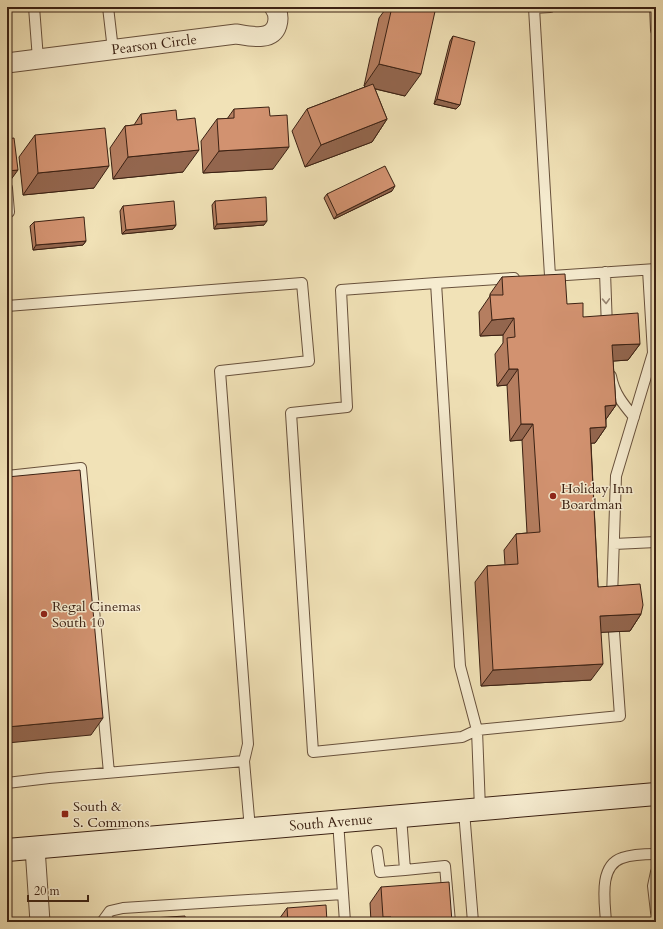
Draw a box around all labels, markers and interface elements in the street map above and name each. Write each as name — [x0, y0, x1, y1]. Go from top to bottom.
street label: Pearson Circle — [110, 30, 198, 59]
one-way arrow — [601, 298, 610, 304]
place label: Holiday Inn Boardman — [561, 479, 633, 514]
marker: Holiday Inn Boardman — [548, 491, 558, 501]
place label: Regal Cinemas South 10 — [52, 597, 141, 632]
marker: Regal Cinemas South 10 — [39, 609, 49, 619]
place label: South & S. Commons — [73, 797, 150, 832]
marker: South & S. Commons — [60, 809, 70, 819]
street label: South Avenue — [289, 809, 373, 836]
scale bar — [28, 877, 88, 903]
text: 20 m — [34, 883, 61, 899]

